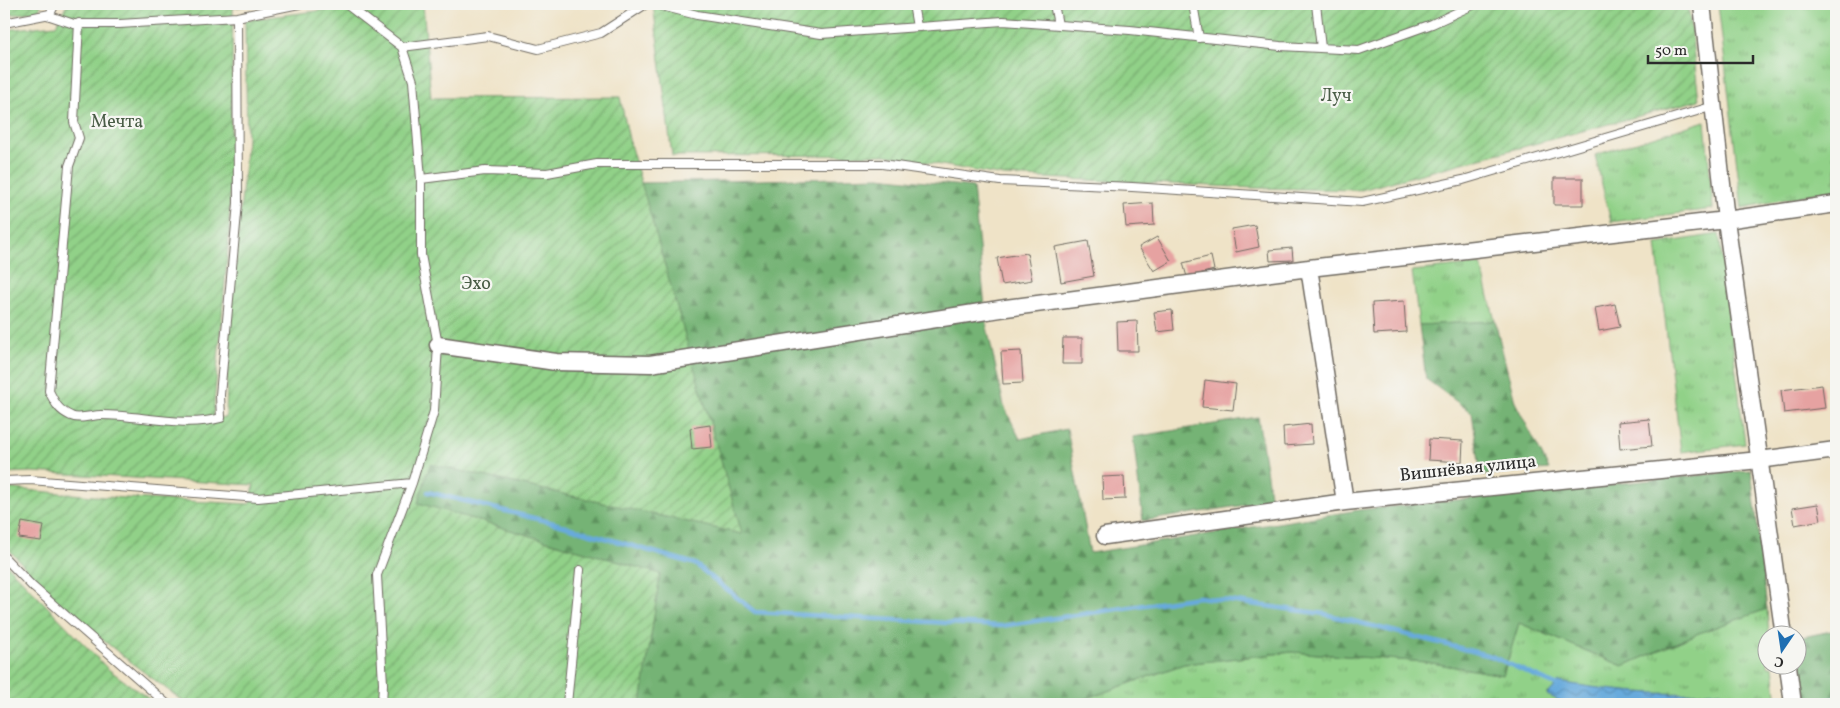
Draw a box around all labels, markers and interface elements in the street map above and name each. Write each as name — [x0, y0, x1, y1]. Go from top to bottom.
scale bar — [1648, 32, 1752, 64]
text: 50 m — [1655, 41, 1687, 62]
park label: Луч — [1320, 84, 1352, 109]
park label: Мечта — [91, 110, 143, 135]
park label: Эхо — [461, 272, 491, 297]
street label: Вишнёвая улица — [1398, 449, 1538, 489]
north arrow — [1758, 626, 1808, 676]
text: С — [1773, 651, 1786, 671]

